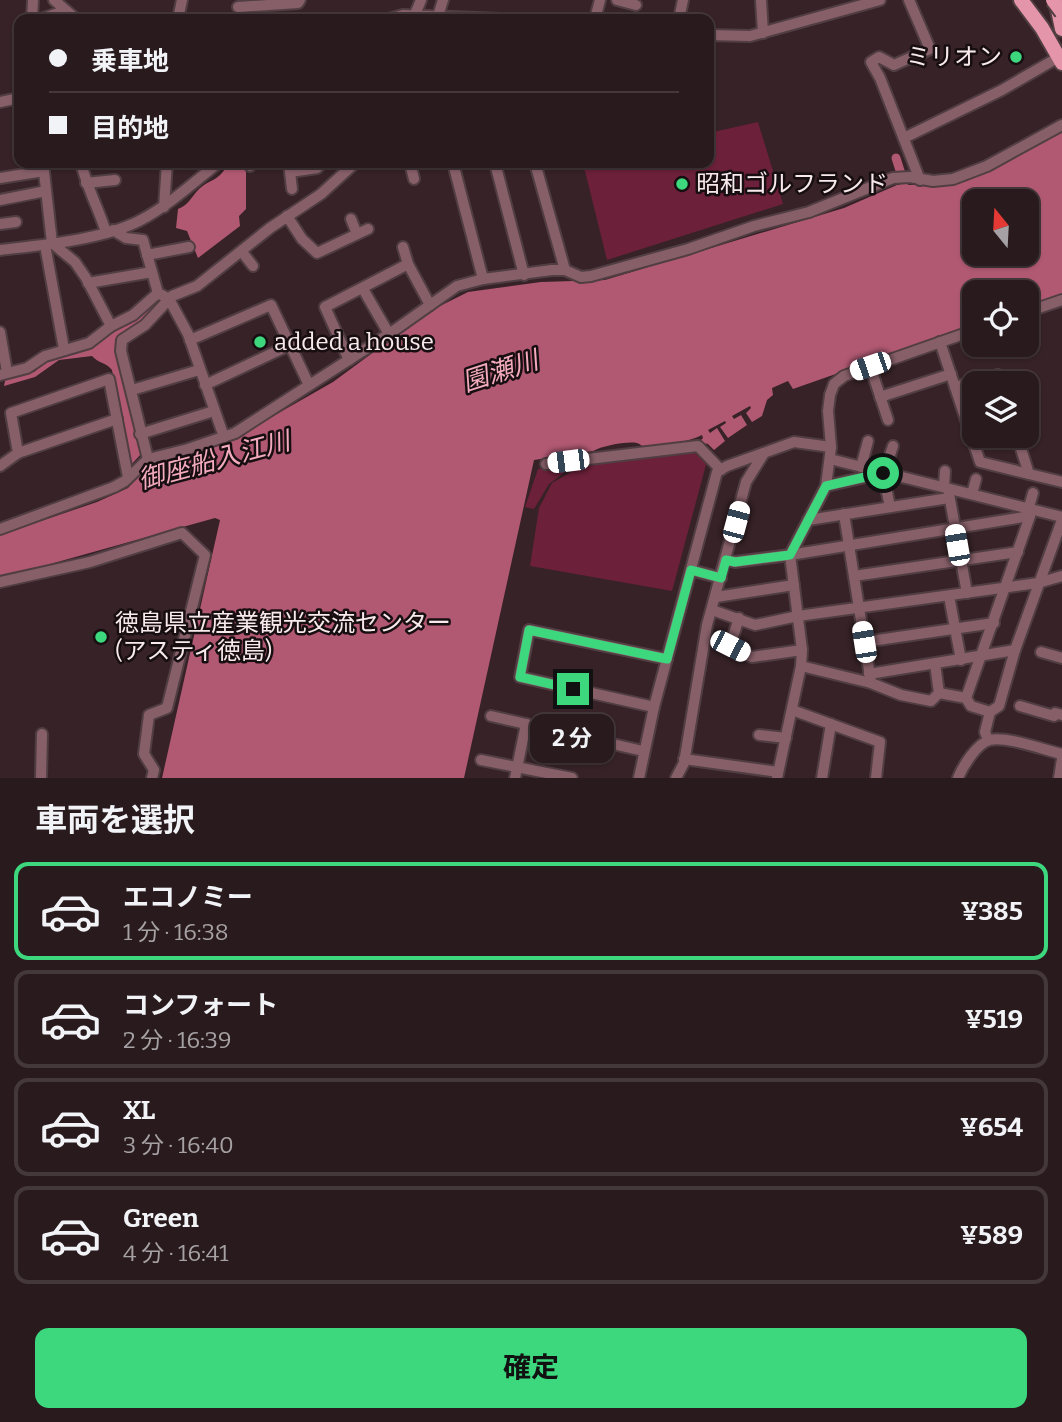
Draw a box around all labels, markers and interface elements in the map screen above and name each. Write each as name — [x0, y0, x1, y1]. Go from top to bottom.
place label: ミリオン — [906, 43, 1002, 71]
text: 乗車地 — [91, 46, 169, 77]
marker: ミリオン — [1008, 49, 1024, 65]
text: 目的地 — [91, 113, 169, 144]
place label: 昭和ゴルフランド — [696, 170, 888, 198]
marker: 昭和ゴルフランド — [674, 176, 690, 192]
north arrow — [962, 189, 1040, 266]
map controls — [962, 189, 1039, 448]
button: locate — [962, 280, 1039, 357]
place label: added a house — [274, 328, 434, 356]
marker: added a house — [252, 334, 268, 350]
water label: 園瀬川 — [458, 344, 545, 398]
car — [847, 349, 894, 383]
button: layers — [962, 371, 1039, 448]
water label: 御座船入江川 — [135, 425, 296, 496]
car — [546, 448, 591, 474]
route start — [867, 457, 899, 489]
car — [721, 499, 752, 545]
car — [944, 522, 971, 568]
place label: 徳島県立産業観光交流センター (アスティ徳島) — [115, 609, 451, 665]
car — [851, 620, 878, 664]
car — [707, 627, 754, 665]
marker: 徳島県立産業観光交流センター (アスティ徳島) — [93, 629, 109, 645]
route end — [557, 673, 589, 705]
callout: 2 分 — [531, 714, 615, 762]
text: 2 分 — [552, 724, 592, 752]
text: 車両を選択 — [35, 801, 195, 839]
icon: car — [39, 880, 102, 943]
text: エコノミー — [123, 882, 253, 913]
text: ¥385 — [961, 896, 1023, 927]
text: 1 分 · 16:38 — [123, 918, 229, 946]
icon: car — [39, 988, 102, 1051]
text: コンフォート — [123, 990, 278, 1021]
text: ¥519 — [965, 1004, 1023, 1035]
text: 2 分 · 16:39 — [123, 1026, 231, 1054]
text: XL — [123, 1095, 155, 1126]
icon: car — [39, 1096, 102, 1159]
text: ¥654 — [960, 1112, 1023, 1143]
text: 3 分 · 16:40 — [123, 1131, 234, 1159]
text: Green — [123, 1203, 199, 1234]
icon: car — [39, 1204, 102, 1267]
text: ¥589 — [960, 1220, 1023, 1251]
text: 4 分 · 16:41 — [123, 1239, 229, 1267]
button: 確定 — [35, 1328, 1027, 1408]

